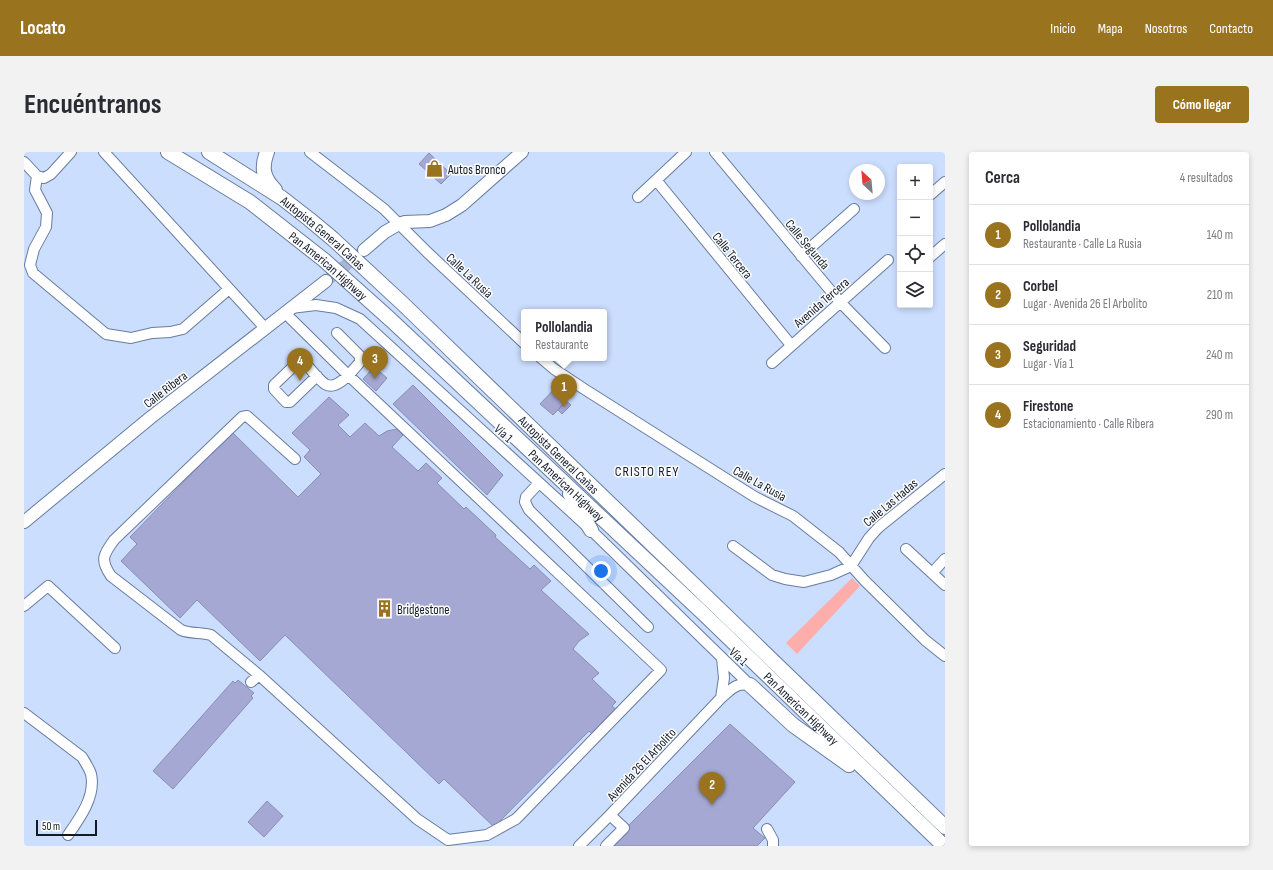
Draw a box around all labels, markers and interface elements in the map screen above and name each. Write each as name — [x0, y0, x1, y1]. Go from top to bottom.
text: Locato — [20, 17, 66, 40]
text: Inicio — [1050, 20, 1076, 37]
text: Mapa — [1098, 20, 1123, 37]
text: Nosotros — [1145, 20, 1187, 37]
text: Contacto — [1209, 20, 1253, 37]
button: Cómo llegar — [1155, 86, 1249, 123]
text: Encuéntranos — [24, 88, 162, 121]
shop icon: Autos Bronco — [425, 159, 445, 179]
place label: Autos Bronco — [447, 162, 506, 178]
north arrow — [849, 164, 885, 200]
map controls — [897, 164, 933, 308]
button: + — [897, 164, 933, 200]
text: Cerca — [985, 168, 1020, 188]
text: 4 resultados — [1180, 170, 1233, 186]
street label: Autopista General Cañas — [276, 192, 368, 274]
button: − — [897, 200, 933, 236]
street label: Calle Segunda — [782, 216, 833, 273]
text: Pollolandia — [1023, 217, 1081, 236]
text: 1 — [995, 227, 1001, 243]
text: 140 m — [1207, 227, 1233, 243]
street label: Pan American Highway — [285, 228, 370, 304]
street label: Calle Tercera — [709, 229, 756, 282]
button: locate — [897, 236, 933, 272]
text: Restaurante · Calle La Rusia — [1023, 236, 1142, 252]
street label: Calle La Rusia — [442, 250, 496, 302]
button: layers — [897, 272, 933, 308]
street label: Avenida Tercera — [790, 274, 853, 332]
text: Corbel — [1023, 277, 1058, 296]
text: 2 — [995, 287, 1001, 303]
text: 210 m — [1207, 287, 1233, 303]
text: Lugar · Avenida 26 El Arbolito — [1023, 296, 1147, 312]
popup — [521, 309, 607, 361]
text: Pollolandia — [535, 318, 593, 337]
text: Restaurante — [535, 337, 589, 353]
text: Seguridad — [1023, 337, 1076, 356]
pin: 3 — [362, 346, 388, 379]
text: 3 — [995, 347, 1001, 363]
text: 240 m — [1206, 347, 1233, 363]
pin: 4 — [287, 348, 313, 381]
text: Lugar · Vía 1 — [1023, 356, 1074, 372]
street label: Calle Ribera — [141, 368, 191, 412]
pin: 1 — [551, 374, 577, 407]
text: Firestone — [1023, 397, 1073, 416]
text: 4 — [995, 407, 1001, 423]
text: 290 m — [1206, 407, 1233, 423]
street label: Autopista General Cañas — [514, 412, 602, 498]
text: Estacionamiento · Calle Ribera — [1023, 416, 1154, 432]
street label: Vía 1 — [491, 421, 516, 447]
street label: Pan American Highway — [525, 446, 607, 525]
district label: CRISTO REY — [615, 463, 679, 480]
street label: Calle La Rusia — [730, 463, 789, 505]
street label: Calle Las Hadas — [860, 475, 921, 530]
your location — [591, 561, 611, 581]
building icon: Bridgestone — [374, 599, 394, 619]
place label: Bridgestone — [397, 602, 449, 618]
street label: Vía 1 — [726, 644, 751, 670]
street label: Pan American Highway — [760, 669, 842, 749]
street label: Avenida 26 El Arbolito — [603, 725, 680, 805]
pin: 2 — [699, 772, 725, 805]
scale bar — [36, 818, 97, 837]
text: 50 m — [42, 820, 60, 833]

